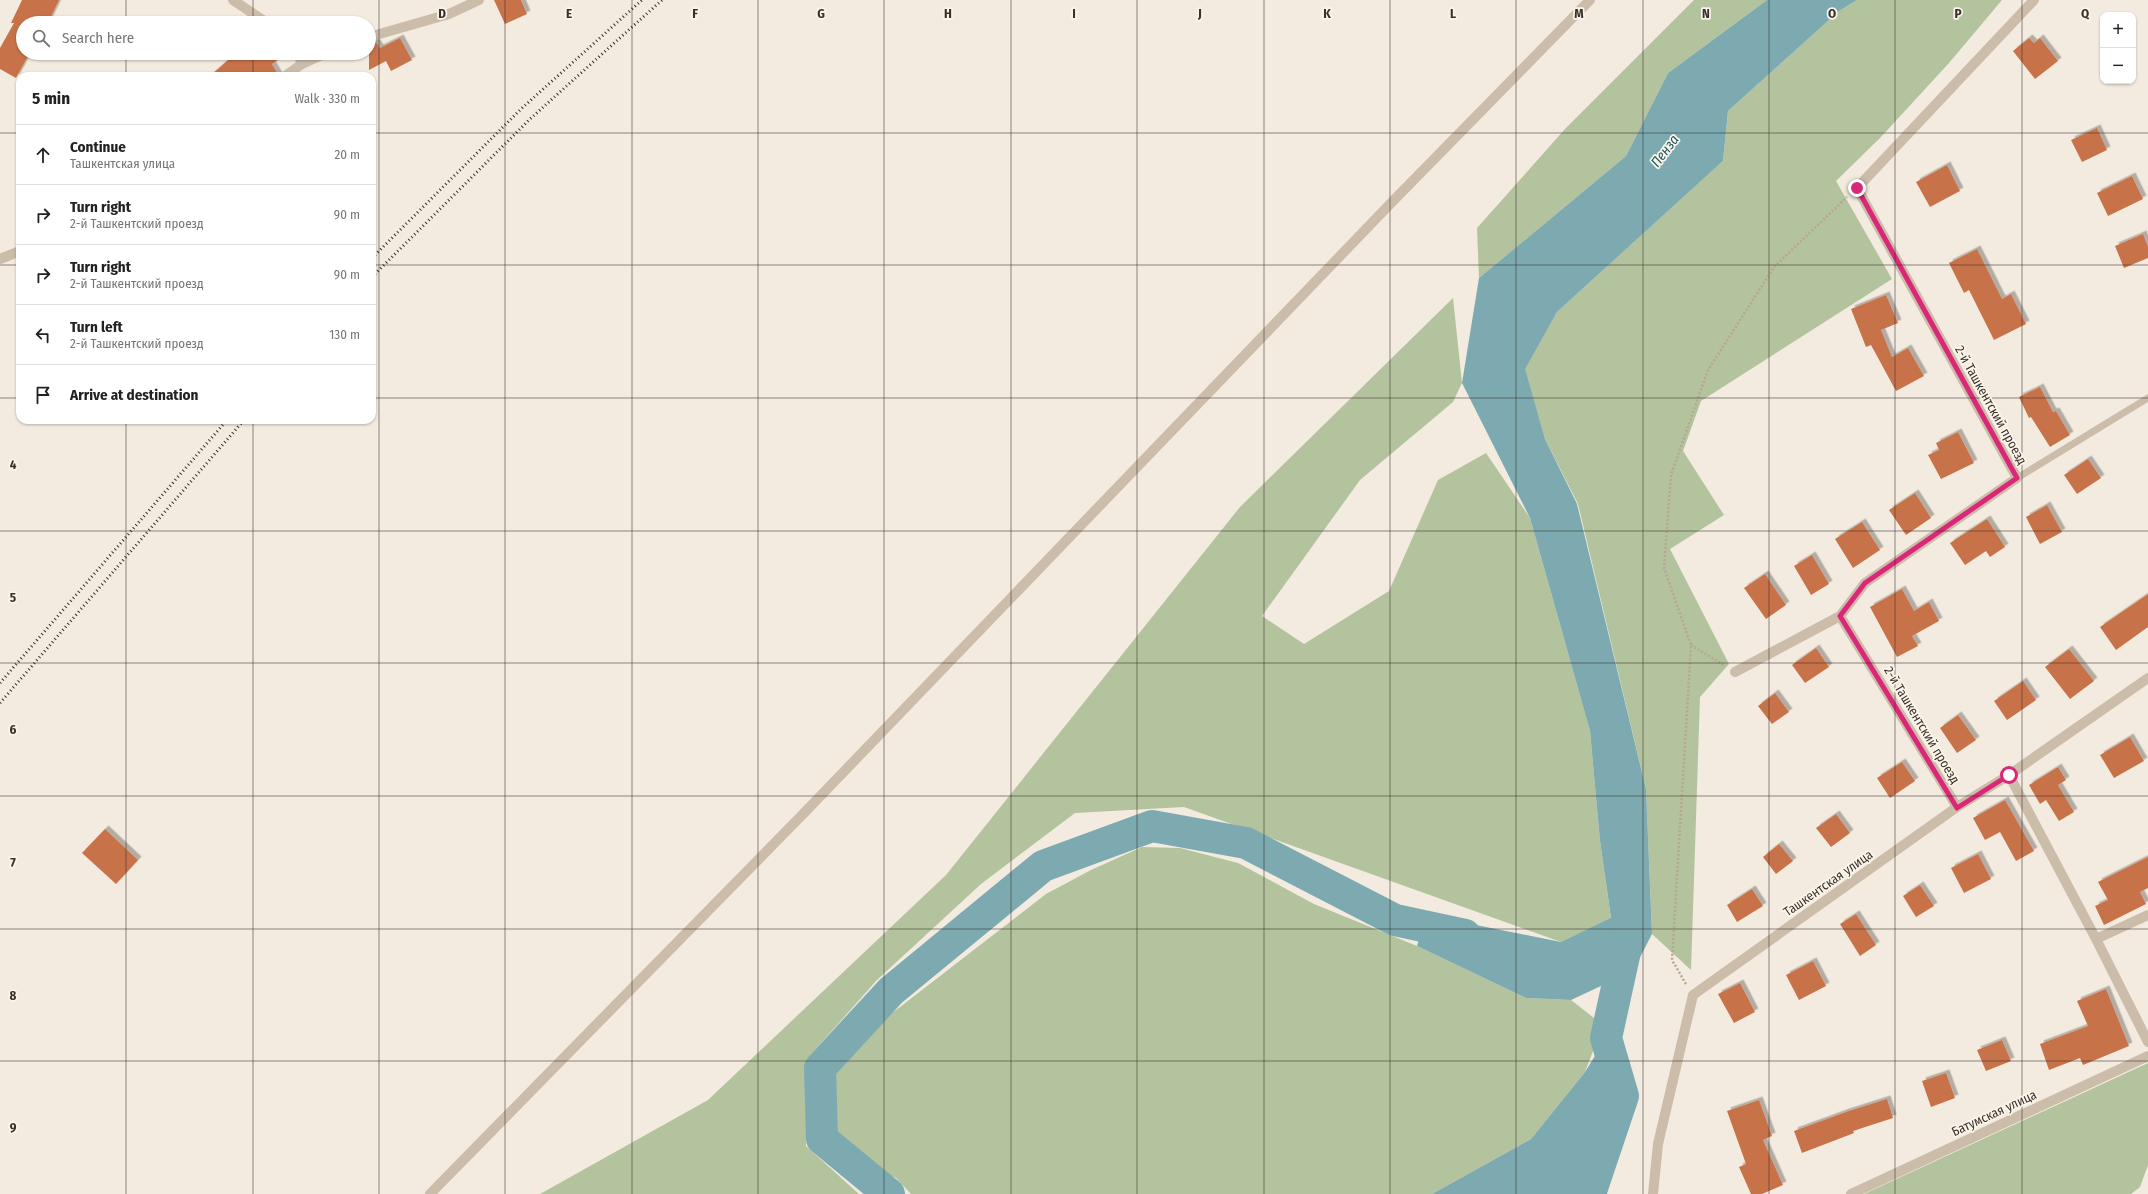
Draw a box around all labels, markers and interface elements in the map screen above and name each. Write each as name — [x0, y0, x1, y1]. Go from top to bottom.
text: D — [438, 6, 446, 21]
text: E — [566, 6, 572, 21]
text: F — [692, 6, 698, 21]
text: G — [817, 6, 825, 21]
text: H — [944, 6, 952, 21]
text: I — [1072, 6, 1076, 21]
text: J — [1197, 6, 1202, 21]
text: K — [1323, 6, 1331, 21]
text: L — [1450, 6, 1456, 21]
text: M — [1574, 6, 1584, 21]
text: N — [1702, 6, 1710, 21]
text: O — [1828, 6, 1836, 21]
text: P — [1954, 6, 1962, 21]
text: Q — [2081, 6, 2090, 21]
map controls — [2100, 12, 2136, 84]
button: + — [2100, 12, 2136, 48]
search box — [16, 16, 376, 60]
icon: search — [30, 27, 52, 49]
text: Search here — [62, 29, 134, 47]
button: − — [2100, 48, 2136, 84]
text: 5 min — [32, 88, 70, 109]
text: Walk · 330 m — [295, 91, 360, 106]
water label: Пенза — [1647, 132, 1683, 170]
text: Continue — [70, 138, 126, 156]
icon: ahead — [32, 144, 54, 166]
text: 20 m — [334, 147, 360, 162]
text: Ташкентская улица — [70, 156, 175, 171]
route end — [1848, 179, 1866, 197]
text: Turn right — [70, 198, 131, 216]
icon: right — [32, 204, 54, 226]
text: 90 m — [334, 207, 360, 222]
text: 2-й Ташкентский проезд — [70, 216, 204, 231]
text: Turn right — [70, 258, 131, 276]
icon: right — [32, 264, 54, 286]
text: 90 m — [334, 267, 360, 282]
text: 2-й Ташкентский проезд — [70, 276, 204, 291]
text: Turn left — [70, 318, 123, 336]
icon: left — [32, 324, 54, 346]
text: 130 m — [329, 327, 360, 342]
text: 2-й Ташкентский проезд — [70, 336, 204, 351]
street label: 2-й Ташкентский проезд — [1952, 343, 2030, 467]
icon: arrive — [32, 384, 54, 406]
text: Arrive at destination — [70, 386, 198, 404]
text: 4 — [10, 457, 17, 472]
text: 5 — [10, 590, 16, 605]
street label: 2-й Ташкентский проезд — [1881, 664, 1963, 786]
text: 6 — [10, 722, 17, 737]
route start — [2000, 766, 2018, 784]
street label: Ташкентская улица — [1781, 847, 1875, 919]
text: 7 — [10, 855, 16, 870]
text: 8 — [10, 988, 17, 1003]
street label: Батумская улица — [1949, 1087, 2039, 1139]
text: 9 — [10, 1120, 17, 1135]

